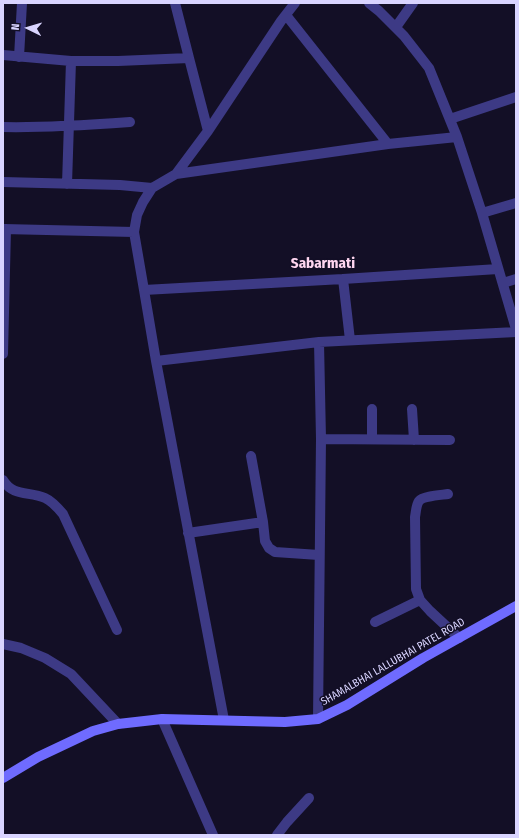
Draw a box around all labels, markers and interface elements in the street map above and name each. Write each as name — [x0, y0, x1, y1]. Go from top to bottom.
north arrow — [8, 8, 48, 48]
text: N — [9, 23, 22, 31]
district label: Sabarmati — [291, 255, 355, 273]
street label: SHAMALBHAI LALLUBHAI PATEL ROAD — [319, 615, 467, 709]

